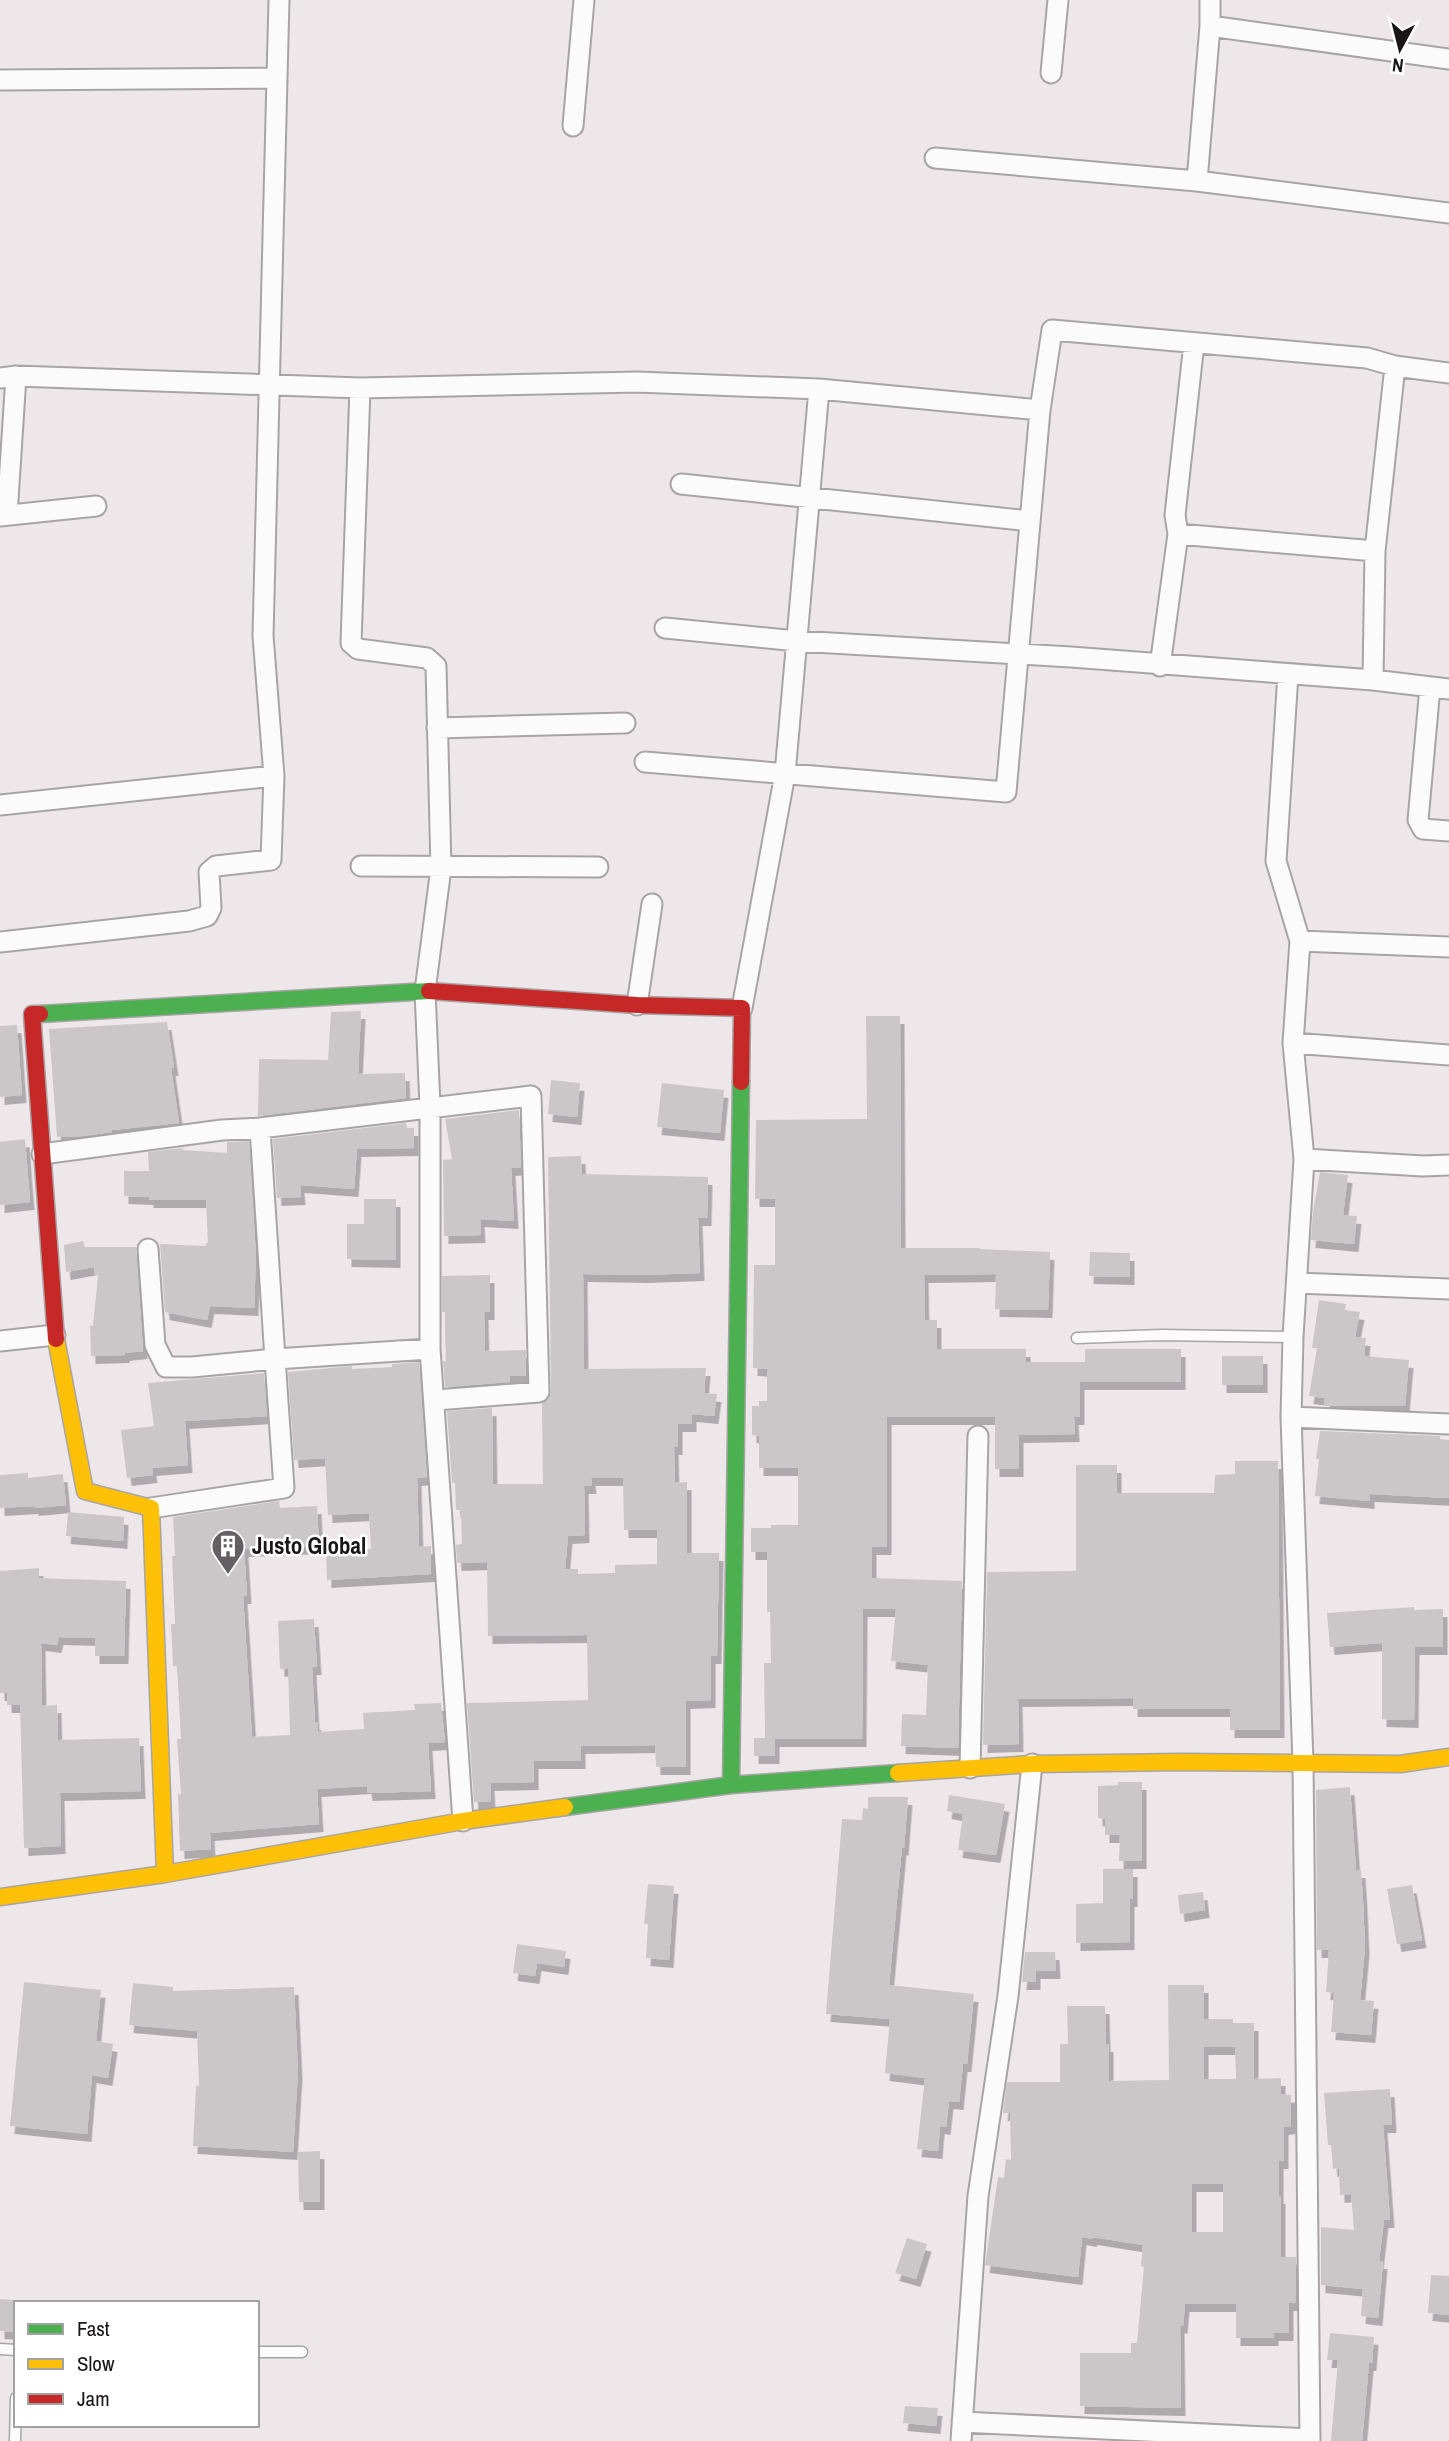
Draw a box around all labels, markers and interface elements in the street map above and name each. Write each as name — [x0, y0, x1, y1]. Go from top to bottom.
north arrow — [1365, 14, 1435, 84]
text: N — [1391, 52, 1405, 79]
building icon: Justo Global — [209, 1527, 247, 1576]
place label: Justo Global — [252, 1530, 366, 1561]
legend — [14, 2301, 259, 2427]
text: Fast — [77, 2314, 110, 2343]
text: Slow — [77, 2349, 115, 2378]
text: Jam — [77, 2384, 110, 2413]

